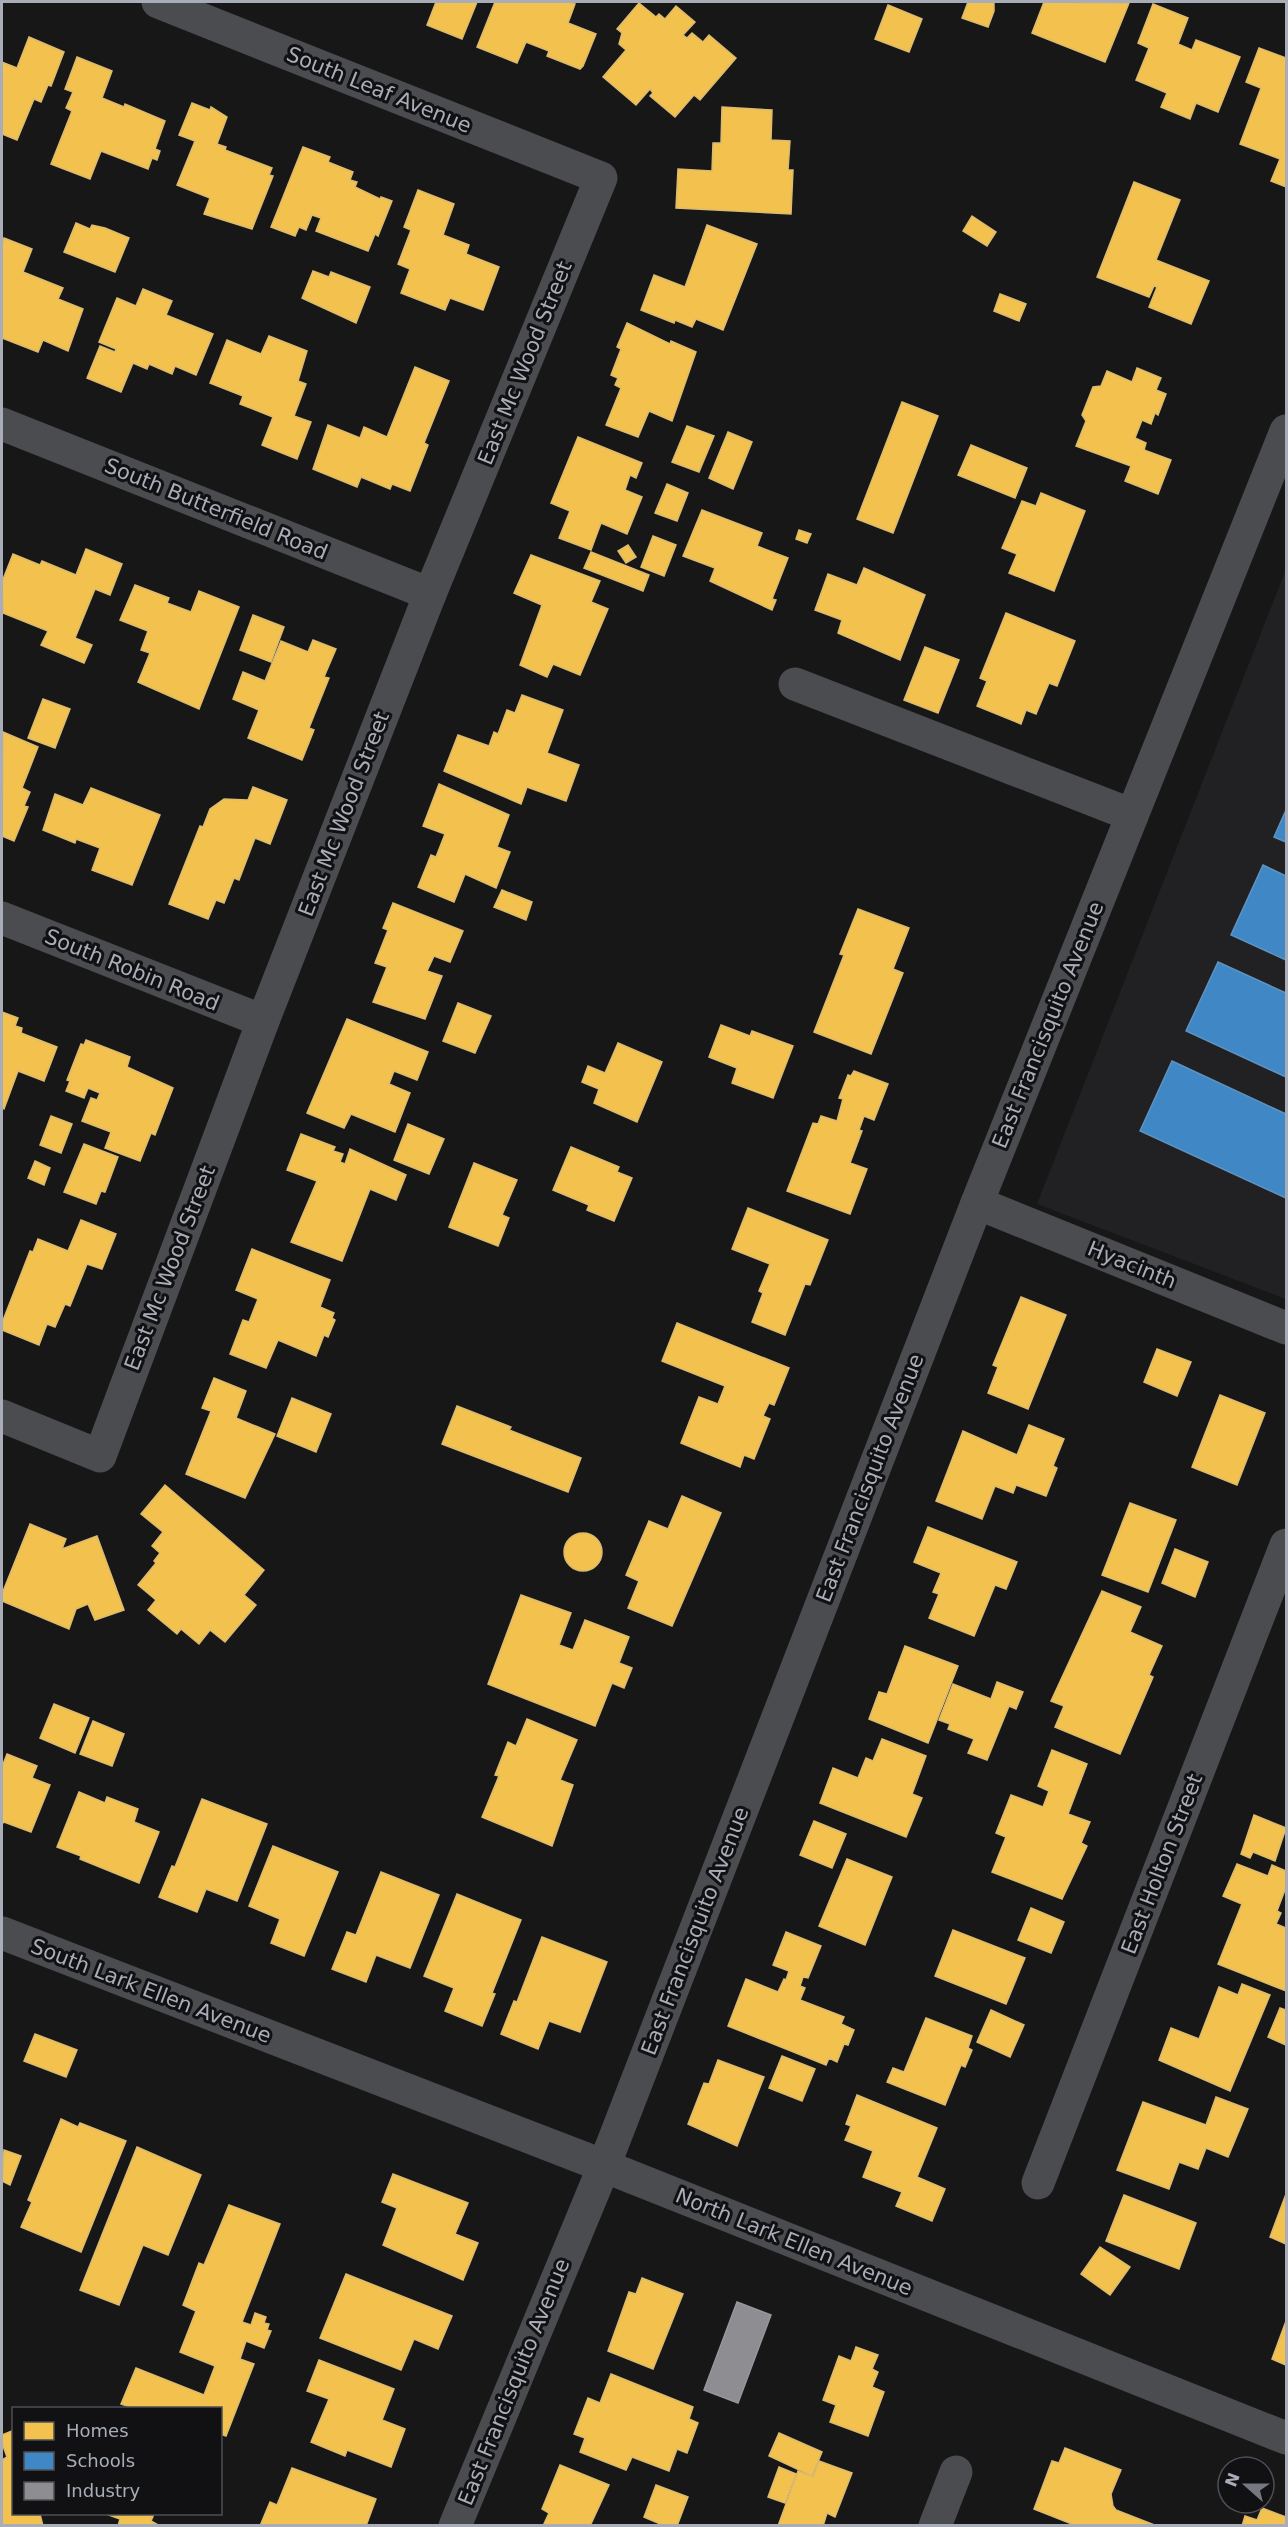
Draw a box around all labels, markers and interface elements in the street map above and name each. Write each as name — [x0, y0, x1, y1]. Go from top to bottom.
street label: South Leaf Avenue — [283, 42, 475, 138]
street label: East Mc Wood Street — [473, 258, 577, 468]
street label: South Butterfield Road — [101, 453, 331, 565]
street label: East Mc Wood Street — [294, 708, 394, 920]
street label: East Francisquito Avenue — [987, 898, 1109, 1152]
street label: South Robin Road — [41, 924, 223, 1016]
street label: East Mc Wood Street — [120, 1162, 220, 1374]
street label: Hyacinth — [1084, 1236, 1180, 1294]
street label: East Francisquito Avenue — [812, 1350, 928, 1606]
street label: East Holton Street — [1117, 1770, 1207, 1958]
street label: East Francisquito Avenue — [637, 1803, 753, 2059]
street label: South Lark Ellen Avenue — [27, 1934, 275, 2048]
street label: North Lark Ellen Avenue — [672, 2183, 916, 2301]
street label: East Francisquito Avenue — [453, 2255, 575, 2509]
legend — [12, 2407, 222, 2515]
text: Homes — [66, 2420, 129, 2441]
text: Schools — [66, 2450, 135, 2471]
north arrow — [1216, 2455, 1276, 2515]
text: N — [1221, 2470, 1244, 2489]
text: Industry — [66, 2480, 140, 2501]

